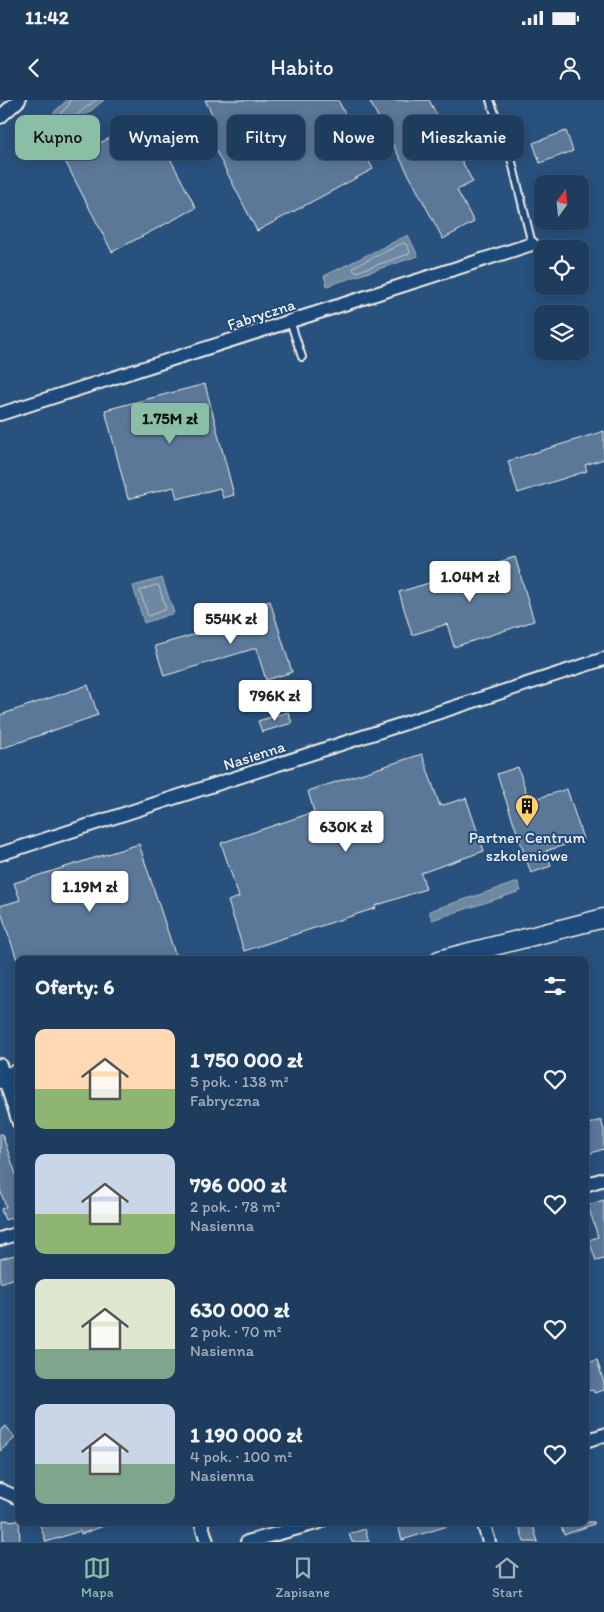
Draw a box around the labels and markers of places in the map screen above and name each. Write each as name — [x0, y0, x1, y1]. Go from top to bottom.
pin: 1.75M zł — [118, 402, 222, 445]
pin: 1.04M zł — [418, 560, 522, 603]
pin: 554K zł — [185, 602, 277, 645]
pin: 796K zł — [229, 680, 321, 722]
building icon: Partner Centrum szkoleniowe — [514, 793, 540, 827]
pin: 630K zł — [300, 810, 392, 853]
place label: Partner Centrum szkoleniowe — [469, 828, 585, 865]
pin: 1.19M zł — [38, 870, 142, 913]

